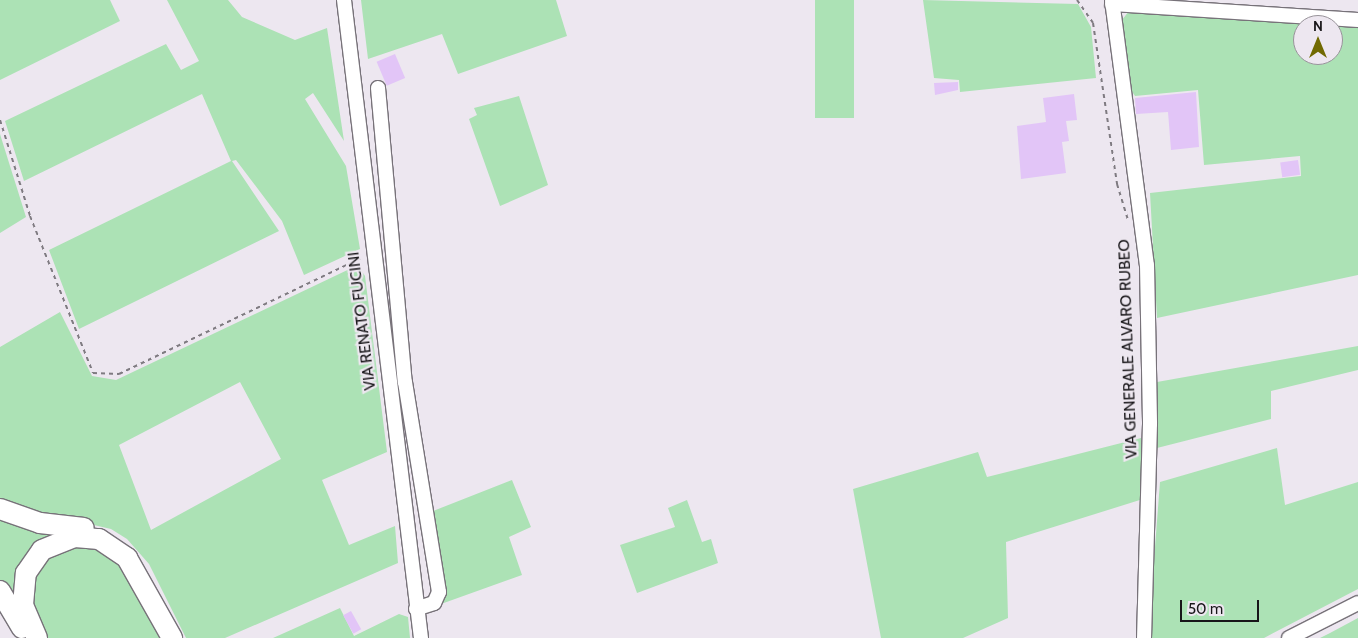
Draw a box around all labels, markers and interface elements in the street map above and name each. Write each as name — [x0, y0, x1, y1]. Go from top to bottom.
north arrow — [1293, 15, 1343, 65]
text: N — [1313, 17, 1323, 35]
street label: VIA GENERALE ALVARO RUBEO — [1115, 239, 1141, 459]
street label: VIA RENATO FUCINI — [344, 251, 380, 391]
scale bar — [1183, 590, 1262, 622]
text: 50 m — [1188, 600, 1223, 618]

